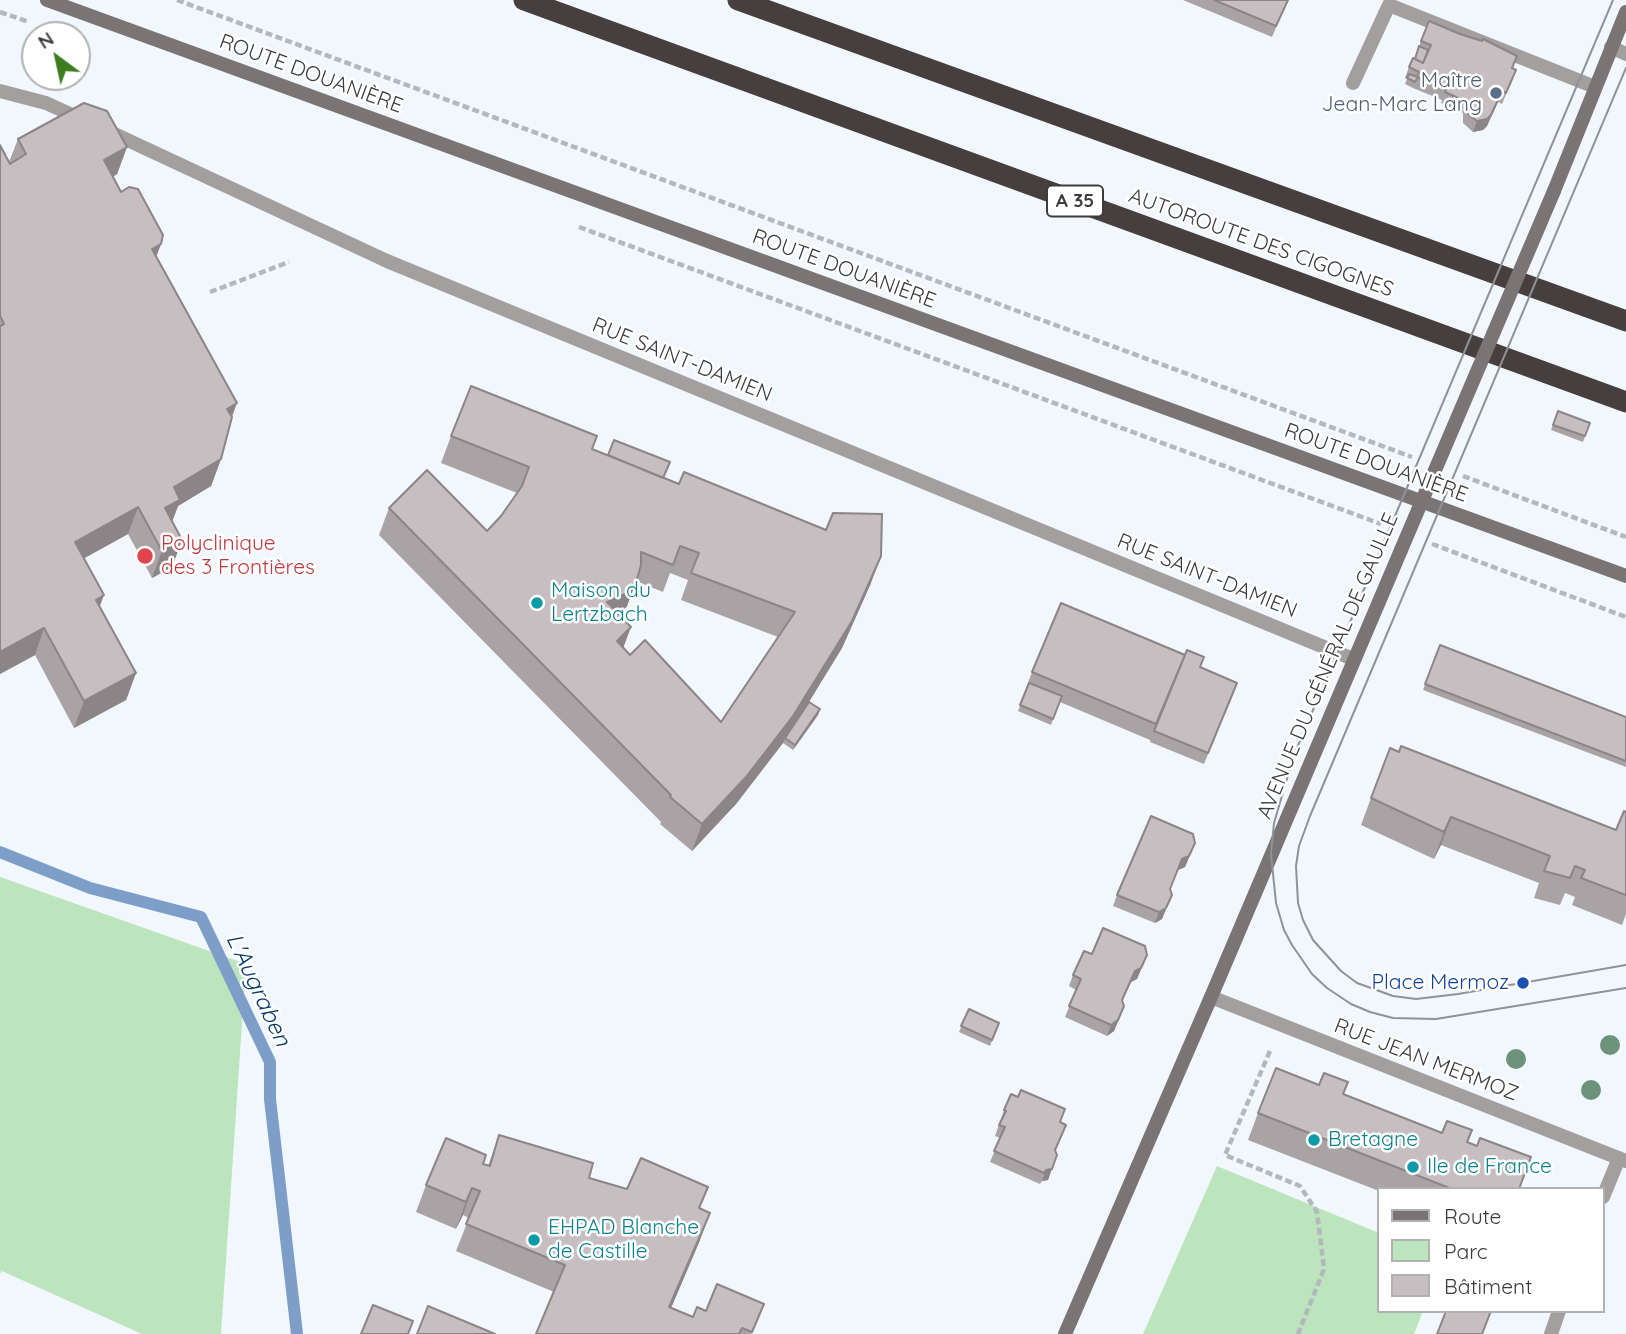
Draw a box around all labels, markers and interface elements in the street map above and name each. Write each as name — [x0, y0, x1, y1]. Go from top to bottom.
north arrow — [21, 21, 91, 91]
text: N — [33, 26, 58, 54]
street label: ROUTE DOUANIÈRE — [216, 29, 406, 119]
place label: Maître Jean-Marc Lang — [1322, 68, 1482, 118]
marker: Maître Jean-Marc Lang — [1488, 85, 1504, 101]
street label: AUTOROUTE DES CIGOGNES — [1125, 183, 1397, 303]
road number: A 35 — [1047, 186, 1103, 216]
street label: ROUTE DOUANIÈRE — [749, 224, 939, 314]
street label: RUE SAINT-DAMIEN — [588, 312, 776, 408]
street label: ROUTE DOUANIÈRE — [1281, 418, 1471, 508]
street label: AVENUE DU GÉNÉRAL DE GAULLE — [1252, 509, 1404, 823]
street label: RUE SAINT-DAMIEN — [1113, 528, 1301, 624]
place label: Polyclinique des 3 Frontières — [161, 531, 315, 581]
marker: Polyclinique des 3 Frontières — [135, 546, 155, 566]
place label: Maison du Lertzbach — [551, 578, 651, 628]
marker: Maison du Lertzbach — [529, 595, 545, 611]
water label: L'Augraben — [220, 929, 296, 1051]
place label: Place Mermoz — [1371, 970, 1509, 996]
marker: Place Mermoz — [1515, 975, 1531, 991]
street label: RUE JEAN MERMOZ — [1330, 1013, 1522, 1107]
place label: Bretagne — [1328, 1127, 1418, 1153]
marker: Bretagne — [1306, 1132, 1322, 1148]
place label: Ile de France — [1427, 1154, 1552, 1180]
marker: Ile de France — [1405, 1159, 1421, 1175]
legend — [1378, 1187, 1605, 1313]
text: Route — [1444, 1203, 1501, 1229]
place label: EHPAD Blanche de Castille — [548, 1215, 699, 1265]
marker: EHPAD Blanche de Castille — [526, 1232, 542, 1248]
text: Parc — [1444, 1238, 1488, 1264]
text: Bâtiment — [1444, 1273, 1532, 1299]

